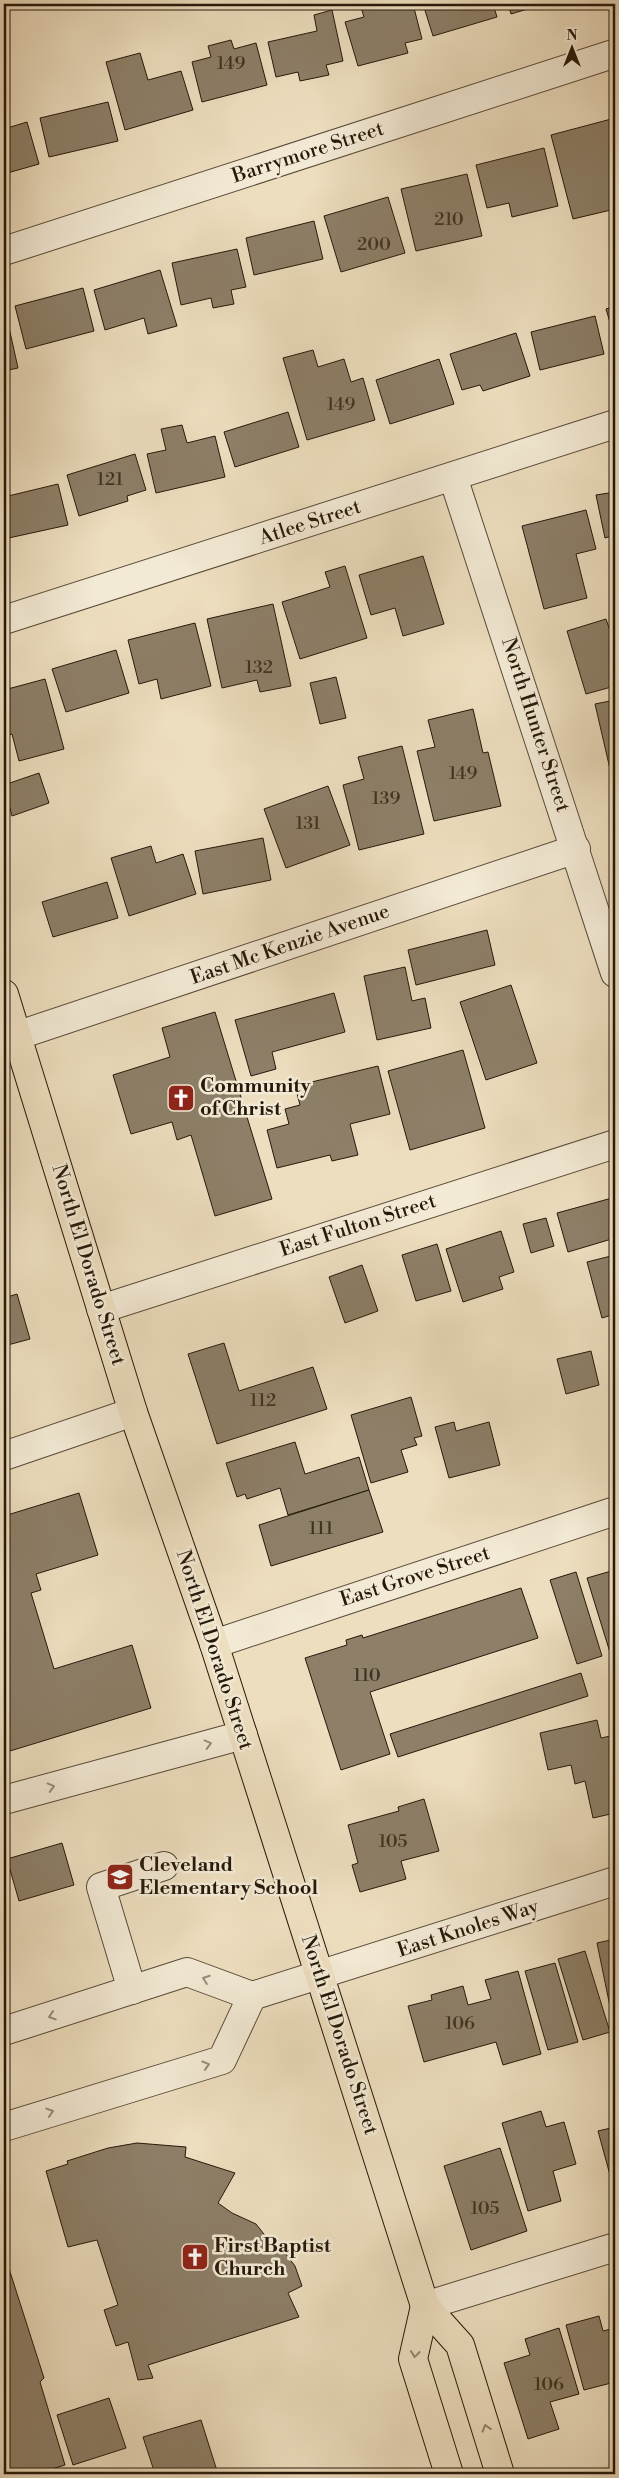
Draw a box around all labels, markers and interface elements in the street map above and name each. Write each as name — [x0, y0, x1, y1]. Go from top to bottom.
north arrow — [546, 22, 596, 72]
text: N — [566, 27, 578, 45]
house number: 149 — [217, 52, 245, 75]
street label: Barrymore Street — [228, 117, 387, 190]
house number: 210 — [434, 208, 464, 231]
house number: 200 — [357, 233, 391, 256]
house number: 149 — [327, 393, 355, 416]
house number: 121 — [97, 468, 123, 491]
street label: Atlee Street — [255, 495, 364, 552]
street label: North Hunter Street — [495, 635, 575, 815]
house number: 132 — [245, 656, 273, 679]
house number: 149 — [449, 762, 477, 785]
house number: 139 — [372, 787, 400, 810]
house number: 131 — [295, 812, 321, 835]
street label: East Mc Kenzie Avenue — [187, 899, 393, 991]
place label: Community of Christ — [200, 1074, 311, 1122]
church icon: Community of Christ — [166, 1083, 196, 1113]
street label: North El Dorado Street — [46, 1162, 130, 1368]
street label: East Fulton Street — [277, 1189, 439, 1263]
house number: 112 — [250, 1389, 276, 1412]
house number: 111 — [309, 1517, 333, 1540]
street label: East Grove Street — [337, 1541, 493, 1613]
street label: North El Dorado Street — [170, 1547, 258, 1753]
house number: 110 — [353, 1664, 381, 1687]
one-way arrow — [203, 1740, 211, 1750]
one-way arrow — [46, 1782, 55, 1793]
house number: 105 — [378, 1830, 408, 1853]
place label: Cleveland Elementary School — [139, 1853, 318, 1901]
school or university icon: Cleveland Elementary School — [105, 1862, 135, 1892]
street label: East Knoles Way — [394, 1894, 542, 1964]
street label: North El Dorado Street — [295, 1932, 383, 2138]
one-way arrow — [202, 1975, 211, 1985]
one-way arrow — [48, 2010, 56, 2020]
house number: 106 — [445, 2012, 475, 2035]
one-way arrow — [201, 2060, 209, 2070]
one-way arrow — [45, 2108, 54, 2118]
house number: 105 — [470, 2197, 500, 2220]
place label: First Baptist Church — [214, 2234, 332, 2282]
church icon: First Baptist Church — [180, 2242, 210, 2272]
one-way arrow — [410, 2350, 421, 2358]
house number: 106 — [534, 2373, 564, 2396]
one-way arrow — [481, 2424, 491, 2432]

